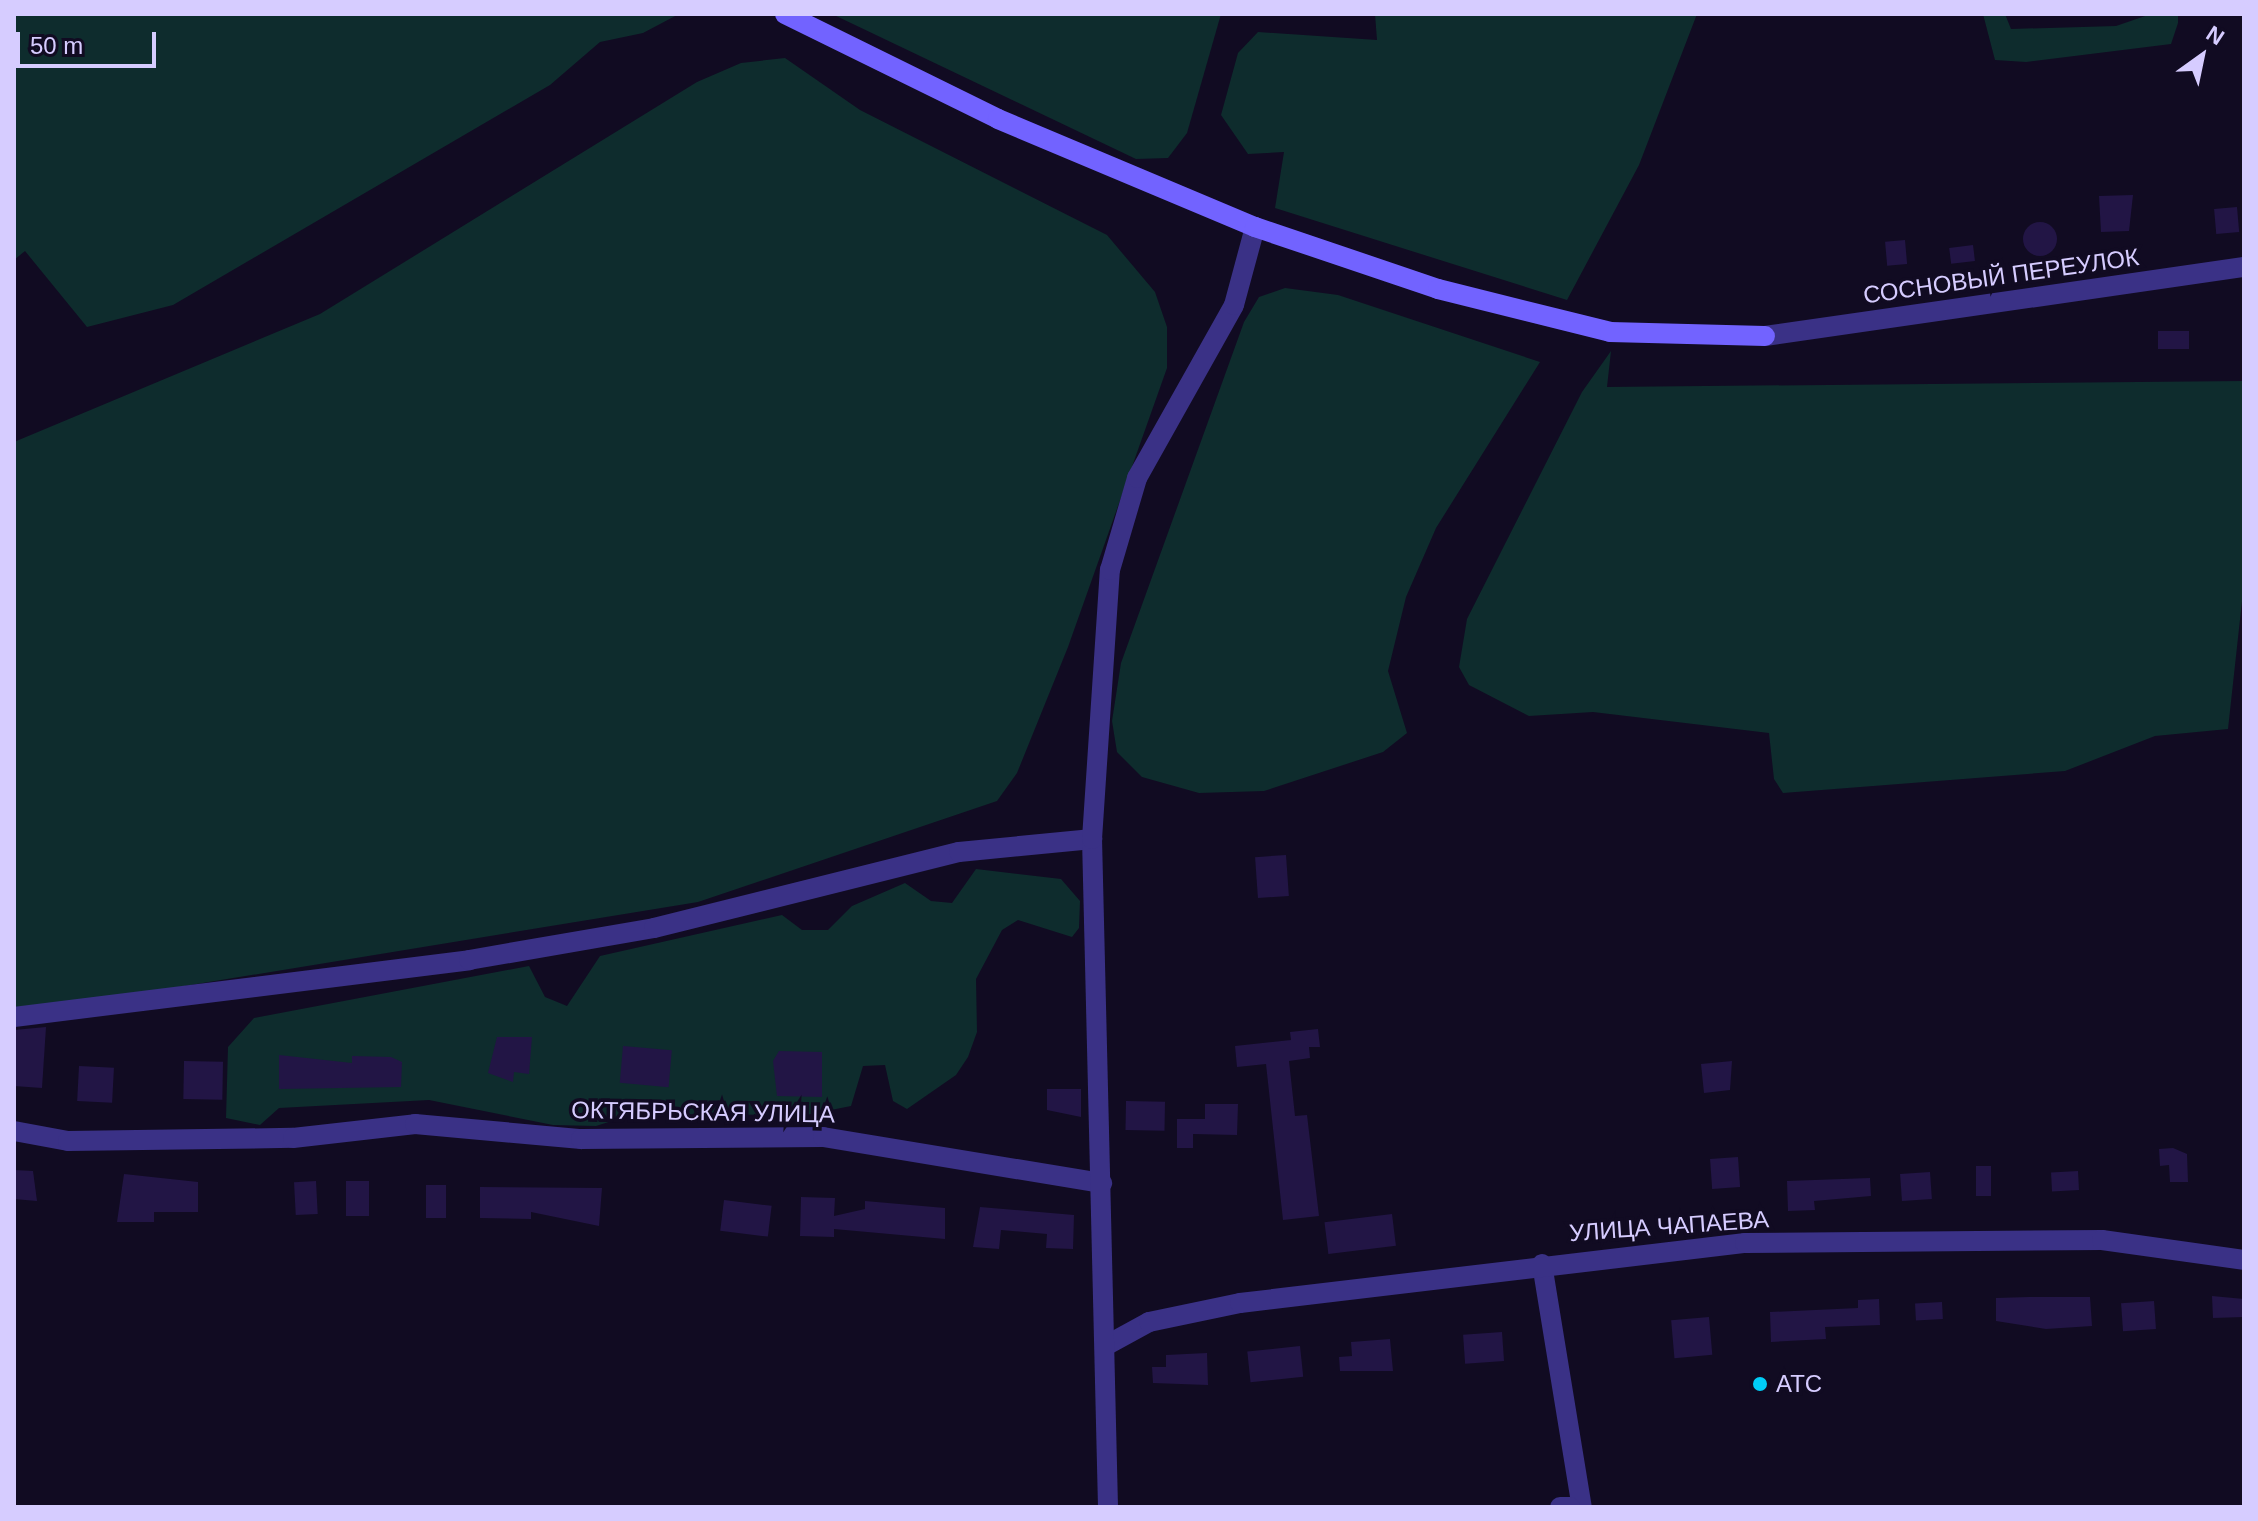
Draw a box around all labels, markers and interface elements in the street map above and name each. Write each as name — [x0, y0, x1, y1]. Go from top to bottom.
scale bar — [20, 16, 160, 66]
north arrow — [2162, 16, 2242, 96]
text: N — [2202, 21, 2229, 50]
text: 50 m — [30, 32, 83, 59]
street label: СОСНОВЫЙ ПЕРЕУЛОК — [1861, 242, 2141, 310]
street label: ОКТЯБРЬСКАЯ УЛИЦА — [571, 1095, 835, 1129]
street label: УЛИЦА ЧАПАЕВА — [1568, 1205, 1770, 1247]
place label: АТС — [1776, 1370, 1822, 1398]
marker: АТС — [1751, 1375, 1769, 1393]

